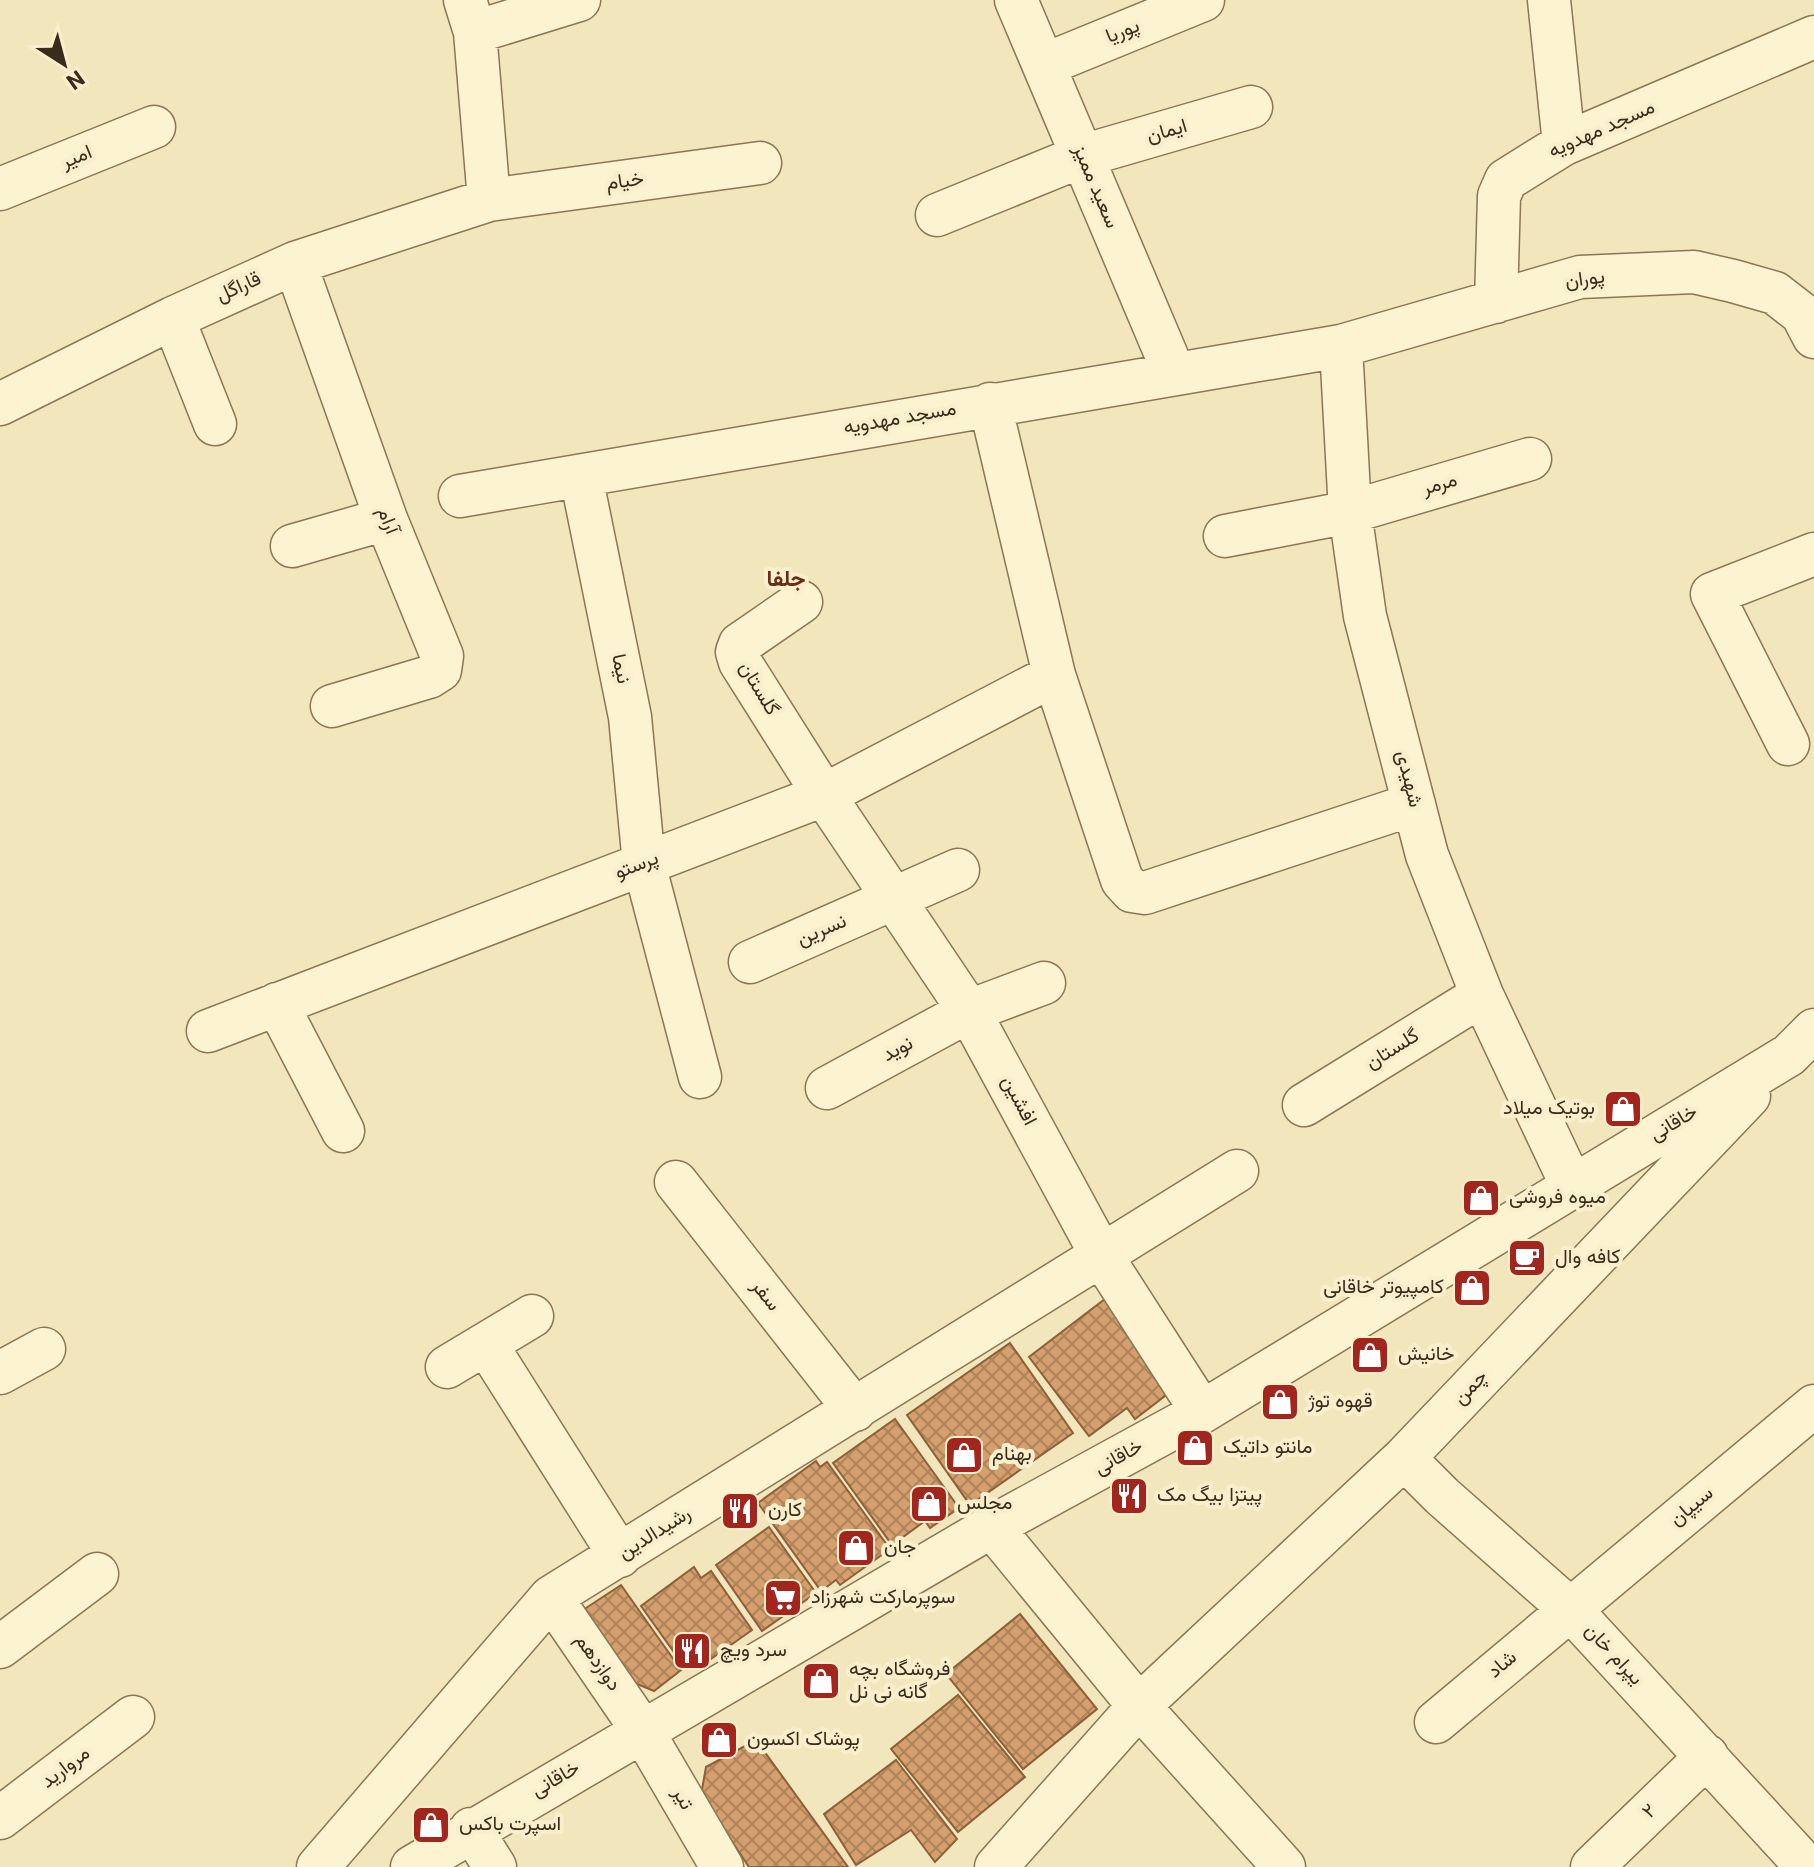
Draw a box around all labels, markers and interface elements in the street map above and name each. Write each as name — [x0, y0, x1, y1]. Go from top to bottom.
street label: پوریا — [1101, 11, 1145, 53]
north arrow — [24, 24, 104, 104]
text: N — [58, 59, 91, 97]
street label: مسجد مهدویه — [1543, 92, 1661, 168]
street label: ایمان — [1143, 111, 1191, 153]
street label: امیر — [56, 137, 97, 179]
street label: سعید ممیز — [1063, 139, 1127, 234]
street label: خیام — [604, 164, 646, 200]
street label: پوران — [1563, 261, 1607, 299]
street label: قاراگل — [211, 264, 267, 312]
street label: مسجد مهدویه — [841, 393, 959, 445]
street label: مرمر — [1418, 465, 1461, 506]
street label: آرام — [367, 503, 407, 540]
district label: جلفا — [767, 563, 806, 598]
street label: نیما — [601, 651, 639, 687]
street label: گلستان — [729, 656, 787, 722]
street label: شهیدی — [1385, 747, 1431, 811]
street label: پرستو — [610, 843, 664, 889]
street label: نسرین — [792, 906, 852, 956]
street label: گلستان — [1360, 1021, 1426, 1079]
street label: نوید — [877, 1028, 919, 1072]
street label: افشین — [991, 1070, 1045, 1132]
shop icon: بوتیک میلاد — [1602, 1088, 1644, 1130]
place label: بوتیک میلاد — [1503, 1093, 1595, 1125]
street label: خاقانی — [1644, 1097, 1704, 1151]
shop icon: میوه فروشی — [1460, 1177, 1502, 1219]
place label: میوه فروشی — [1509, 1182, 1606, 1214]
cafe icon: کافه وال — [1506, 1237, 1548, 1279]
place label: کافه وال — [1555, 1242, 1620, 1274]
shop icon: کامپیوتر خاقانی — [1451, 1267, 1493, 1309]
street label: سفر — [741, 1272, 788, 1319]
place label: کامپیوتر خاقانی — [1323, 1272, 1444, 1304]
shop icon: خانیش — [1349, 1334, 1391, 1376]
place label: خانیش — [1398, 1339, 1454, 1371]
street label: چمن — [1446, 1363, 1496, 1413]
shop icon: قهوه توژ — [1259, 1381, 1301, 1423]
place label: قهوه توژ — [1307, 1386, 1373, 1418]
shop icon: مانتو داتیک — [1174, 1427, 1216, 1469]
street label: خاقانی — [1089, 1431, 1149, 1485]
place label: مانتو داتیک — [1223, 1432, 1312, 1464]
shop icon: بهنام — [943, 1434, 985, 1476]
place label: بهنام — [992, 1439, 1032, 1471]
restaurant icon: پیتزا بیگ مک — [1108, 1475, 1150, 1517]
street label: سیپان — [1663, 1479, 1721, 1535]
place label: پیتزا بیگ مک — [1157, 1480, 1262, 1512]
shop icon: مجلس — [908, 1483, 950, 1525]
place label: مجلس — [957, 1488, 1012, 1520]
restaurant icon: کارن — [719, 1490, 761, 1532]
place label: کارن — [768, 1495, 802, 1527]
street label: رشیدالدین — [612, 1499, 698, 1569]
shop icon: جان — [835, 1527, 877, 1569]
place label: جان — [884, 1532, 916, 1564]
supermarket icon: سوپرمارکت شهرزاد — [762, 1577, 804, 1619]
place label: سوپرمارکت شهرزاد — [811, 1582, 955, 1614]
street label: یپرام خان — [1576, 1617, 1650, 1693]
street label: دوازدهم — [565, 1627, 629, 1699]
restaurant icon: سرد ویچ — [671, 1630, 713, 1672]
place label: سرد ویچ — [720, 1635, 787, 1667]
street label: شاد — [1481, 1643, 1525, 1687]
place label: فروشگاه بچه گانه نی نل — [849, 1654, 950, 1709]
shop icon: فروشگاه بچه گانه نی نل — [800, 1660, 842, 1702]
shop icon: پوشاک اکسون — [698, 1719, 740, 1761]
place label: پوشاک اکسون — [747, 1724, 860, 1756]
street label: مروارید — [34, 1739, 98, 1797]
street label: خاقانی — [526, 1753, 586, 1807]
street label: تیر — [662, 1781, 701, 1816]
street label: ۲ — [1635, 1797, 1665, 1827]
shop icon: اسپرت باکس — [410, 1804, 452, 1846]
place label: اسپرت باکس — [459, 1809, 561, 1841]

